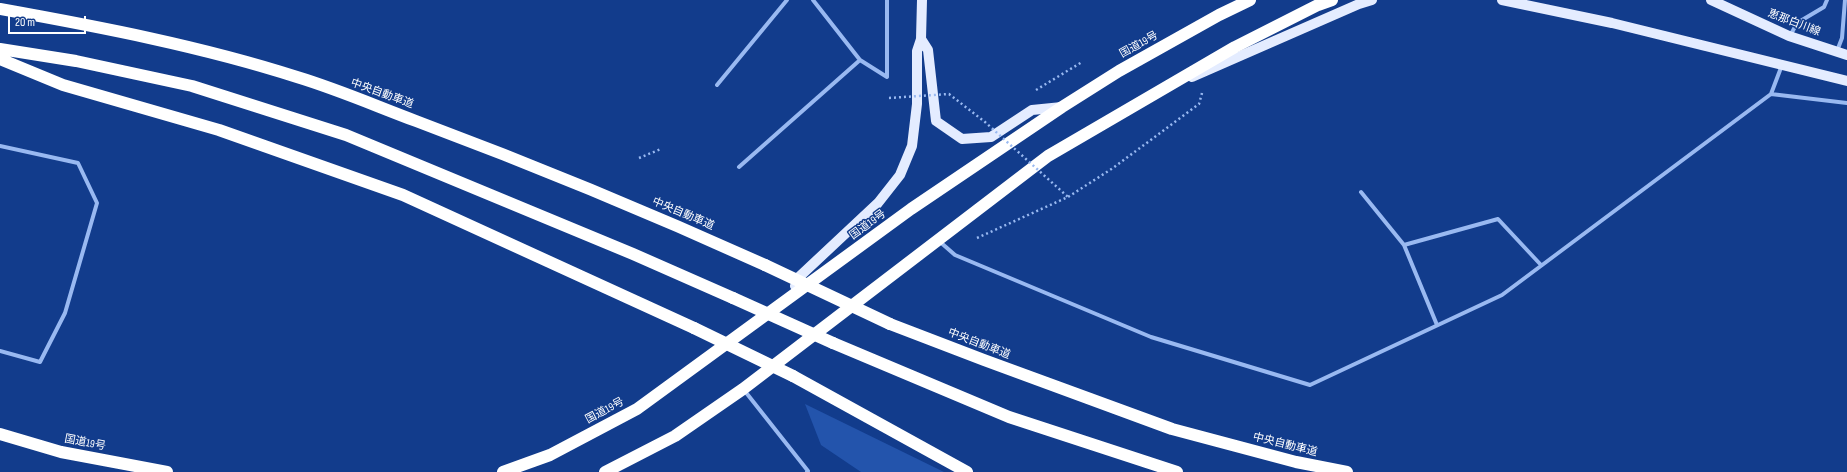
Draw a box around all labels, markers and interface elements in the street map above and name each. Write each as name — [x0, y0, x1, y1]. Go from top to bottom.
street label: 恵那白川線 — [1766, 7, 1822, 39]
scale bar — [10, 8, 88, 34]
text: 20 m — [15, 15, 35, 30]
street label: 国道19号 — [1118, 29, 1160, 61]
street label: 中央自動車道 — [349, 77, 415, 111]
street label: 中央自動車道 — [650, 195, 716, 233]
street label: 国道19号 — [847, 207, 889, 243]
street label: 中央自動車道 — [946, 326, 1012, 362]
street label: 国道19号 — [583, 395, 627, 427]
street label: 中央自動車道 — [1251, 431, 1319, 459]
street label: 国道19号 — [63, 433, 107, 453]

